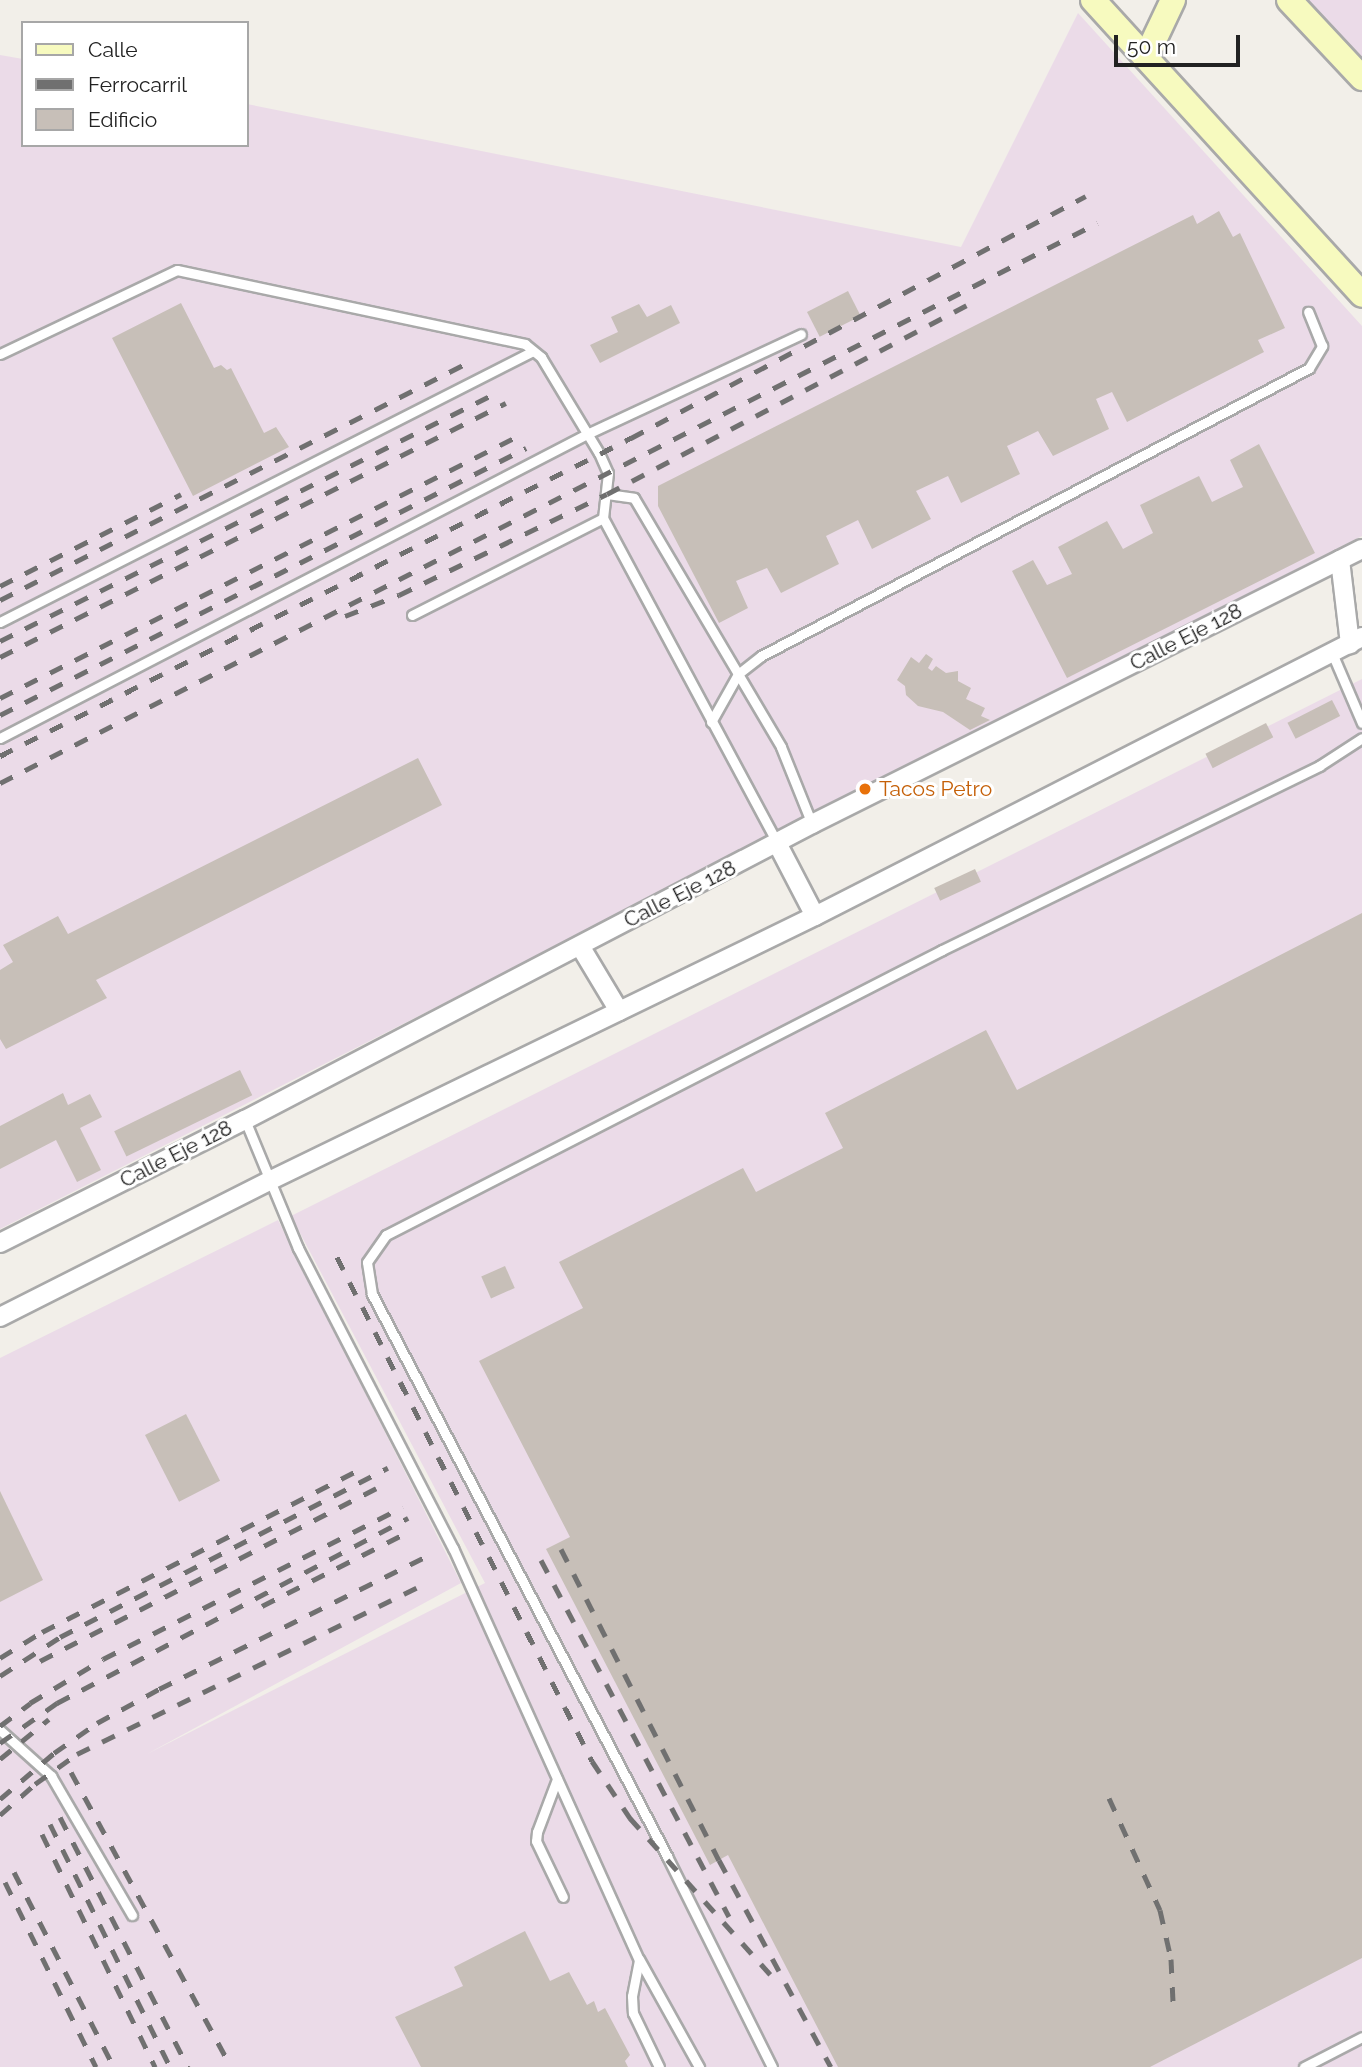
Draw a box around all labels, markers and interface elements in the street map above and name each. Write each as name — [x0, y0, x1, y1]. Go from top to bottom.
legend — [21, 21, 248, 147]
scale bar — [1117, 21, 1243, 65]
text: 50 m — [1127, 34, 1176, 59]
text: Calle — [88, 37, 138, 62]
text: Ferrocarril — [88, 72, 187, 97]
text: Edificio — [88, 107, 157, 132]
street label: Calle Eje 128 — [1126, 598, 1246, 676]
place label: Tacos Petro — [879, 776, 992, 802]
marker: Tacos Petro — [857, 781, 873, 797]
street label: Calle Eje 128 — [620, 855, 740, 933]
street label: Calle Eje 128 — [116, 1115, 236, 1193]

